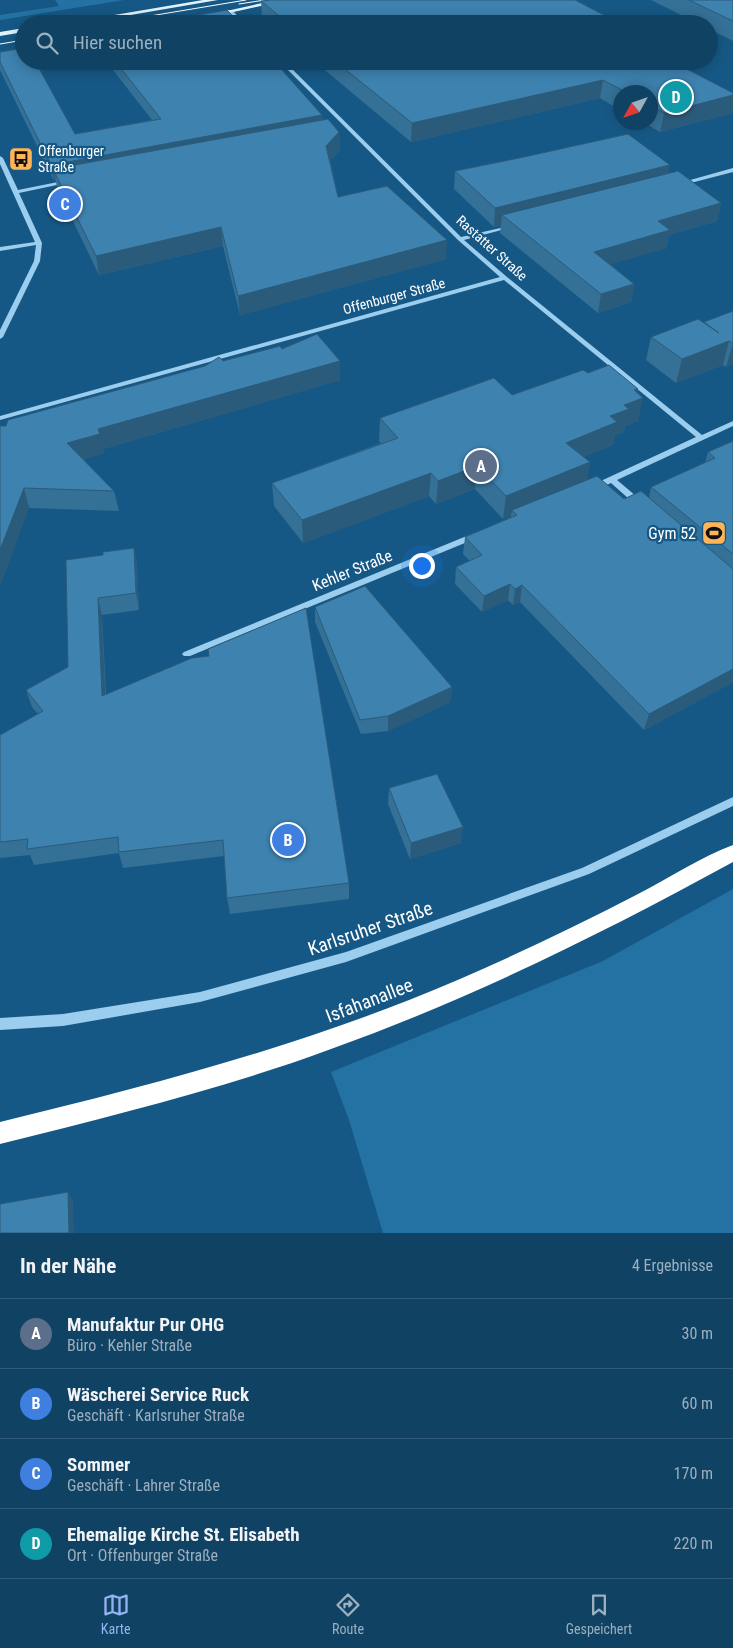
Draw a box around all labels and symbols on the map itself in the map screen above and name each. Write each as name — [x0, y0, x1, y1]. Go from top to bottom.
pin: D — [660, 78, 692, 116]
north arrow — [613, 85, 658, 130]
place label: Offenburger Straße — [38, 143, 104, 175]
bus stop icon: Offenburger Straße — [8, 146, 34, 172]
pin: C — [49, 185, 81, 223]
street label: Rastatter Straße — [453, 212, 531, 284]
street label: Offenburger Straße — [341, 275, 447, 317]
pin: A — [465, 447, 497, 485]
sports icon: Gym 52 — [701, 520, 727, 546]
place label: Gym 52 — [648, 524, 696, 543]
street label: Kehler Straße — [309, 546, 395, 595]
your location — [409, 553, 435, 579]
pin: B — [272, 821, 304, 859]
street label: Karlsruher Straße — [305, 896, 436, 961]
street label: Isfahanallee — [322, 973, 416, 1028]

